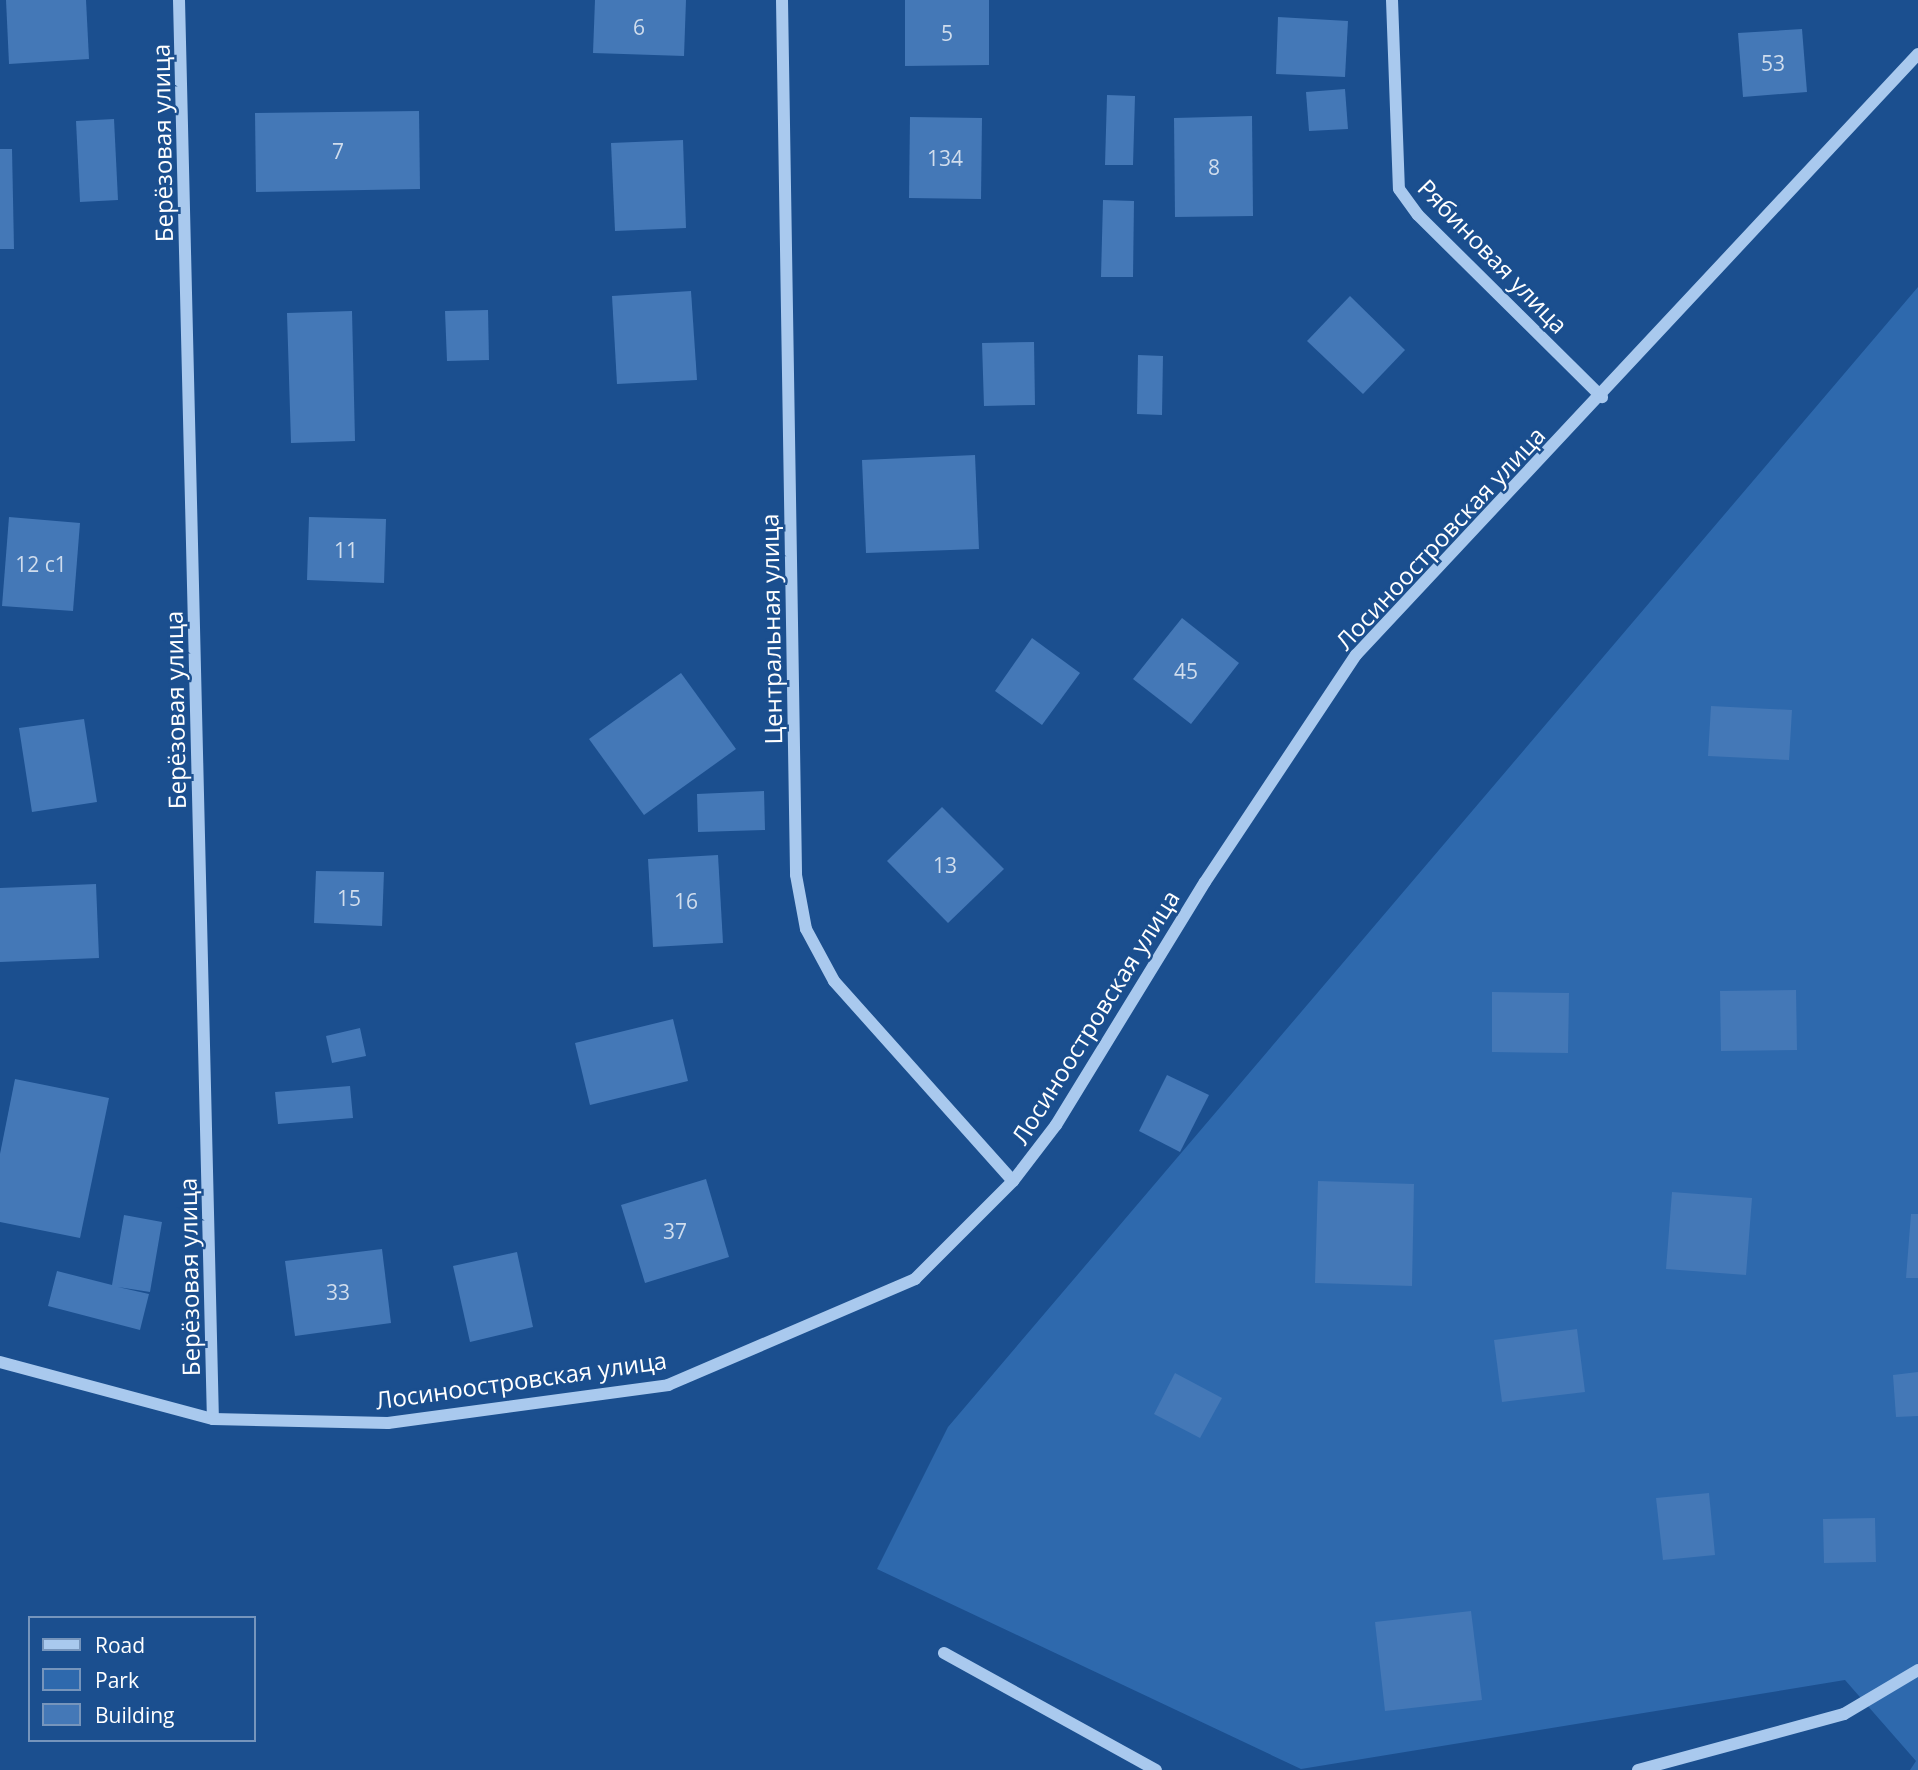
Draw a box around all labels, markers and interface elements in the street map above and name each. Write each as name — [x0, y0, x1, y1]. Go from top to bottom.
house number: 6 — [633, 14, 645, 40]
house number: 5 — [941, 20, 953, 46]
street label: Берёзовая улица — [146, 44, 178, 242]
house number: 53 — [1761, 50, 1785, 76]
house number: 7 — [332, 138, 344, 164]
house number: 134 — [927, 145, 963, 171]
house number: 8 — [1208, 154, 1220, 180]
street label: Рябиновая улица — [1412, 173, 1574, 339]
street label: Лосиноостровская улица — [1329, 421, 1551, 655]
street label: Центральная улица — [755, 513, 787, 745]
house number: 11 — [334, 537, 358, 563]
house number: 12 с1 — [15, 551, 67, 577]
street label: Берёзовая улица — [159, 611, 191, 809]
house number: 45 — [1174, 658, 1198, 684]
house number: 13 — [933, 852, 957, 878]
house number: 15 — [337, 885, 361, 911]
street label: Лосиноостровская улица — [1005, 885, 1185, 1149]
house number: 16 — [674, 888, 698, 914]
street label: Берёзовая улица — [173, 1178, 205, 1376]
house number: 37 — [663, 1218, 687, 1244]
house number: 33 — [326, 1279, 350, 1305]
street label: Лосиноостровская улица — [373, 1345, 669, 1415]
legend — [28, 1616, 256, 1742]
text: Road — [95, 1631, 145, 1659]
text: Park — [95, 1666, 139, 1694]
text: Building — [95, 1701, 174, 1729]

